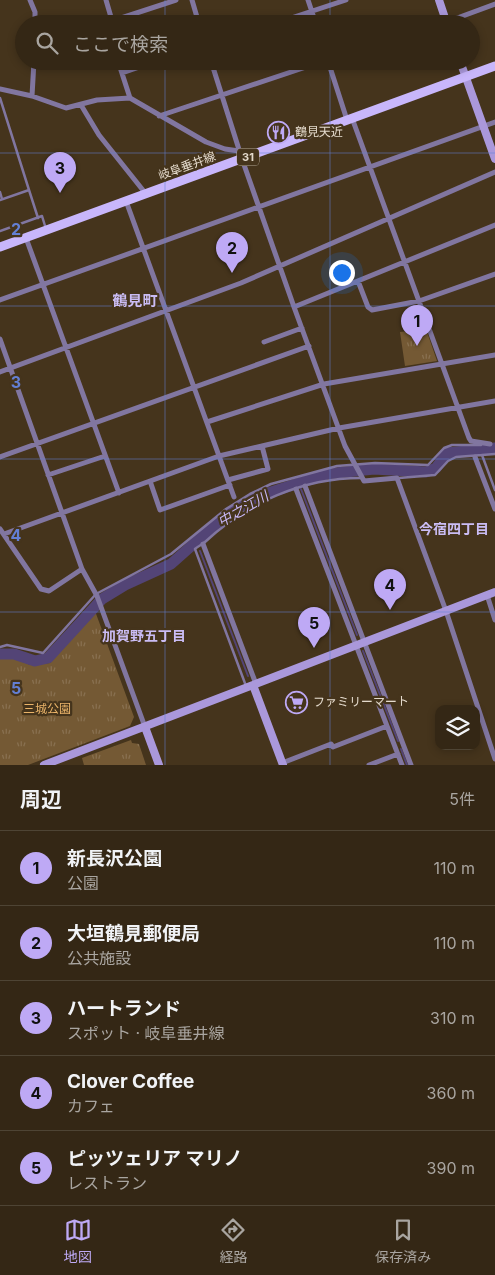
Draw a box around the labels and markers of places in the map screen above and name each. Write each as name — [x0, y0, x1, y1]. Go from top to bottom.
restaurant icon: 鶴見天近 — [267, 120, 291, 144]
place label: 鶴見天近 — [295, 124, 343, 139]
pin: 3 — [44, 152, 76, 193]
pin: 2 — [216, 232, 248, 273]
pin: 1 — [401, 305, 433, 346]
pin: 4 — [374, 569, 406, 610]
pin: 5 — [298, 607, 330, 648]
supermarket icon: ファミリーマート — [285, 690, 309, 714]
place label: ファミリーマート — [313, 694, 409, 709]

